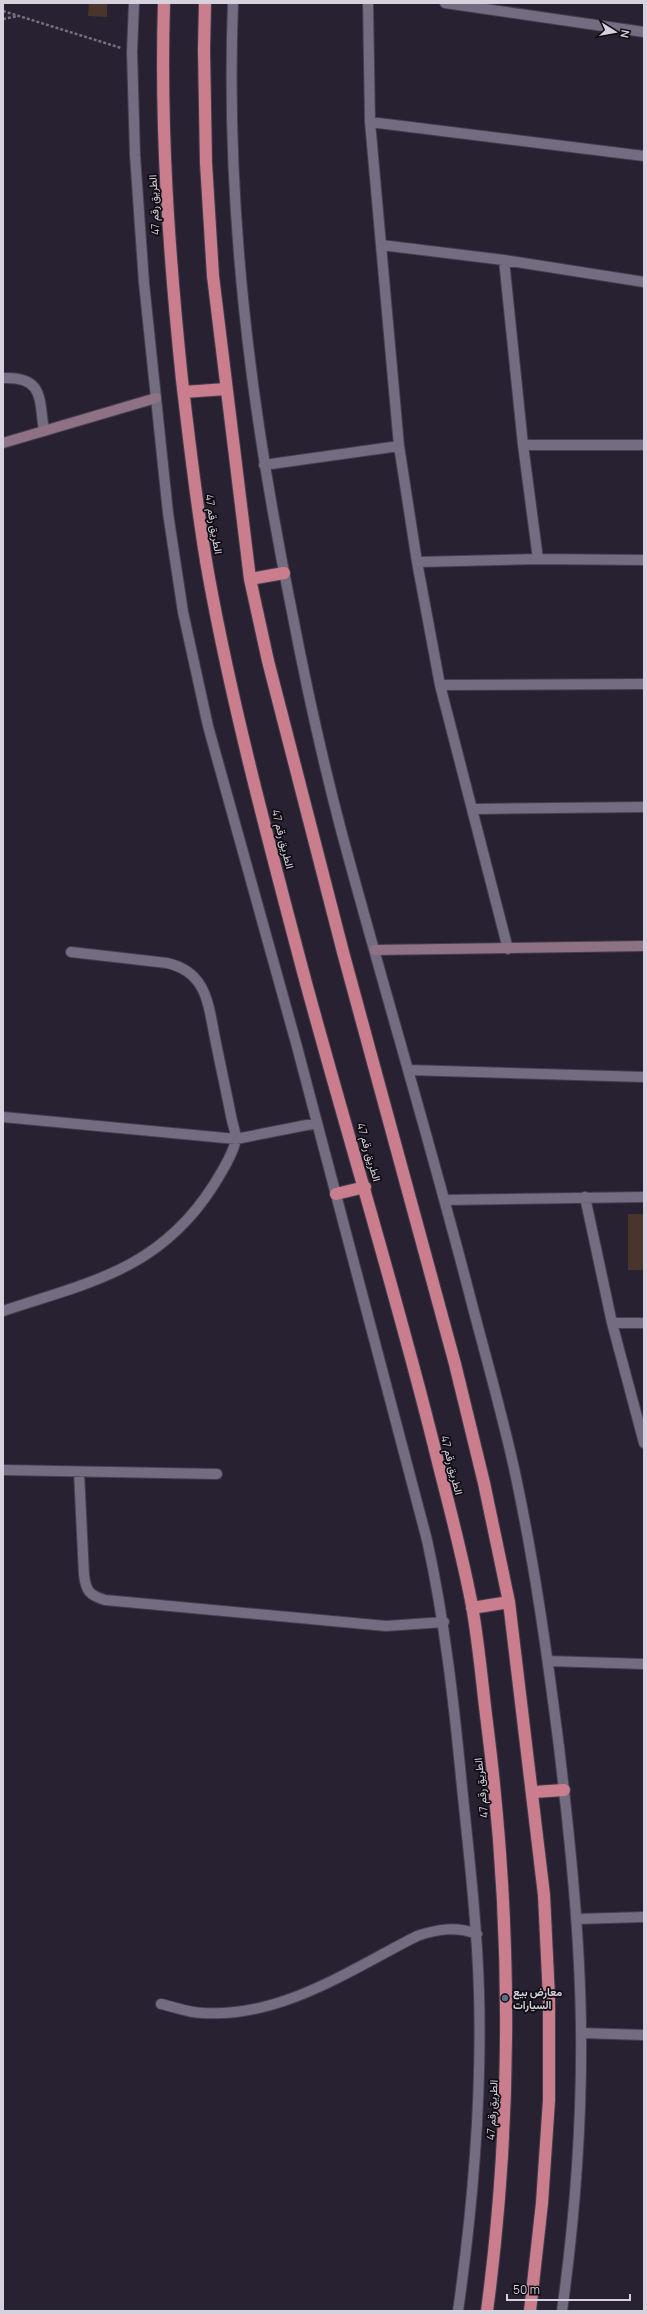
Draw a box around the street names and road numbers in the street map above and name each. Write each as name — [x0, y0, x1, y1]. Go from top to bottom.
street label: الطريق رقم 47 — [144, 174, 164, 236]
street label: الطريق رقم 47 — [201, 493, 227, 555]
street label: الطريق رقم 47 — [268, 808, 298, 870]
street label: الطريق رقم 47 — [353, 1121, 385, 1183]
street label: الطريق رقم 47 — [437, 1434, 467, 1496]
street label: الطريق رقم 47 — [470, 1757, 492, 1819]
street label: الطريق رقم 47 — [482, 2079, 502, 2141]

